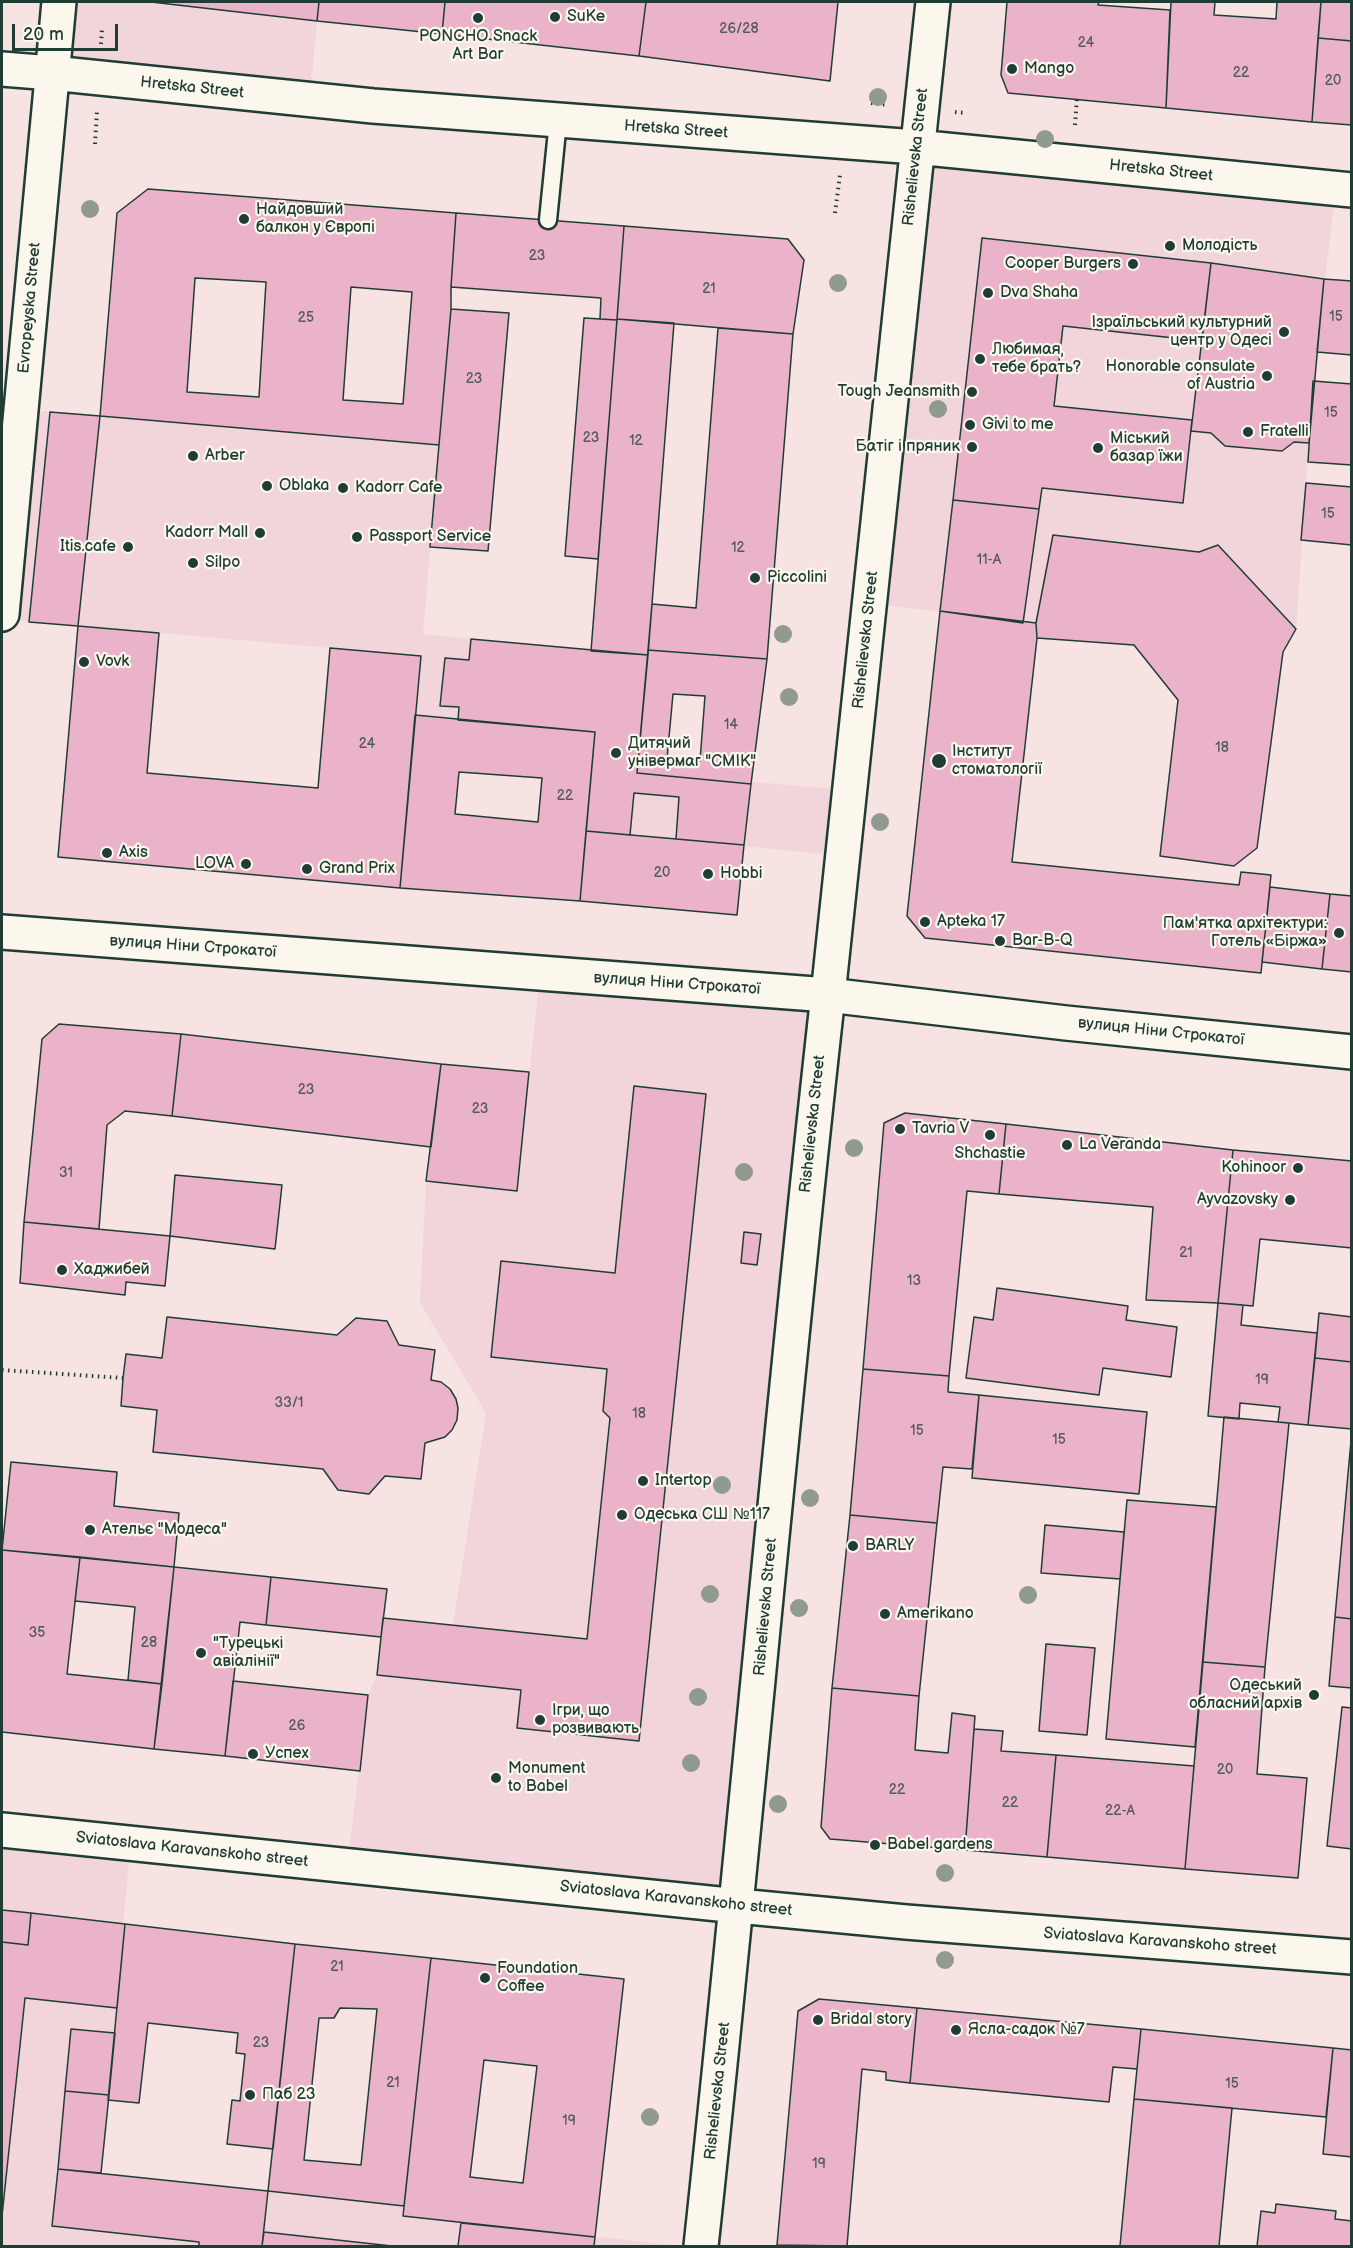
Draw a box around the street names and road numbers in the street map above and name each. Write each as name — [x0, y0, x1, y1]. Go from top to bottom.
street label: Hretska Street — [139, 73, 245, 103]
street label: Rishelievska Street — [899, 87, 933, 227]
street label: Hretska Street — [623, 117, 729, 143]
street label: Hretska Street — [1108, 156, 1214, 186]
street label: Evropeyska Street — [15, 242, 45, 374]
street label: Rishelievska Street — [849, 570, 883, 710]
street label: вулиця Ніни Строкатої — [109, 932, 277, 962]
street label: вулиця Ніни Строкатої — [593, 969, 761, 999]
street label: вулиця Ніни Строкатої — [1077, 1014, 1245, 1050]
street label: Rishelievska Street — [796, 1054, 830, 1194]
street label: Rishelievska Street — [750, 1537, 782, 1677]
street label: Sviatoslava Karavanskoho street — [75, 1828, 309, 1872]
street label: Sviatoslava Karavanskoho street — [559, 1877, 793, 1921]
street label: Sviatoslava Karavanskoho street — [1043, 1924, 1277, 1960]
street label: Rishelievska Street — [701, 2021, 735, 2161]

